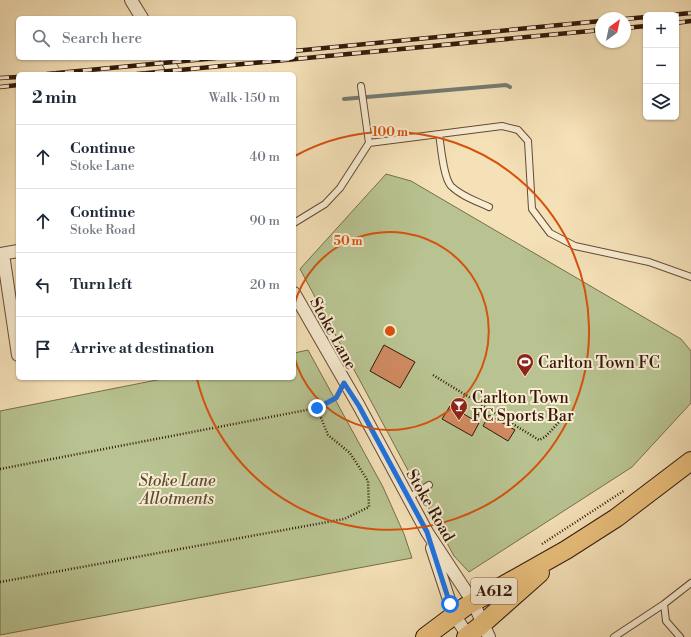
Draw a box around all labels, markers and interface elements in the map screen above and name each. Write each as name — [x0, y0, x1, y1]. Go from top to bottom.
north arrow — [595, 12, 631, 48]
map controls — [643, 12, 679, 120]
button: + — [643, 12, 679, 48]
search box — [16, 16, 296, 60]
icon: search — [30, 27, 52, 49]
text: Search here — [62, 29, 142, 48]
button: − — [643, 48, 679, 84]
button: layers — [643, 84, 679, 120]
text: 2 min — [32, 87, 77, 109]
text: Walk · 150 m — [209, 90, 280, 106]
text: 100 m — [372, 125, 408, 140]
text: Continue — [70, 139, 135, 158]
icon: ahead — [32, 146, 54, 168]
text: 40 m — [250, 149, 280, 165]
text: Stoke Lane — [70, 158, 135, 174]
text: Continue — [70, 203, 135, 222]
icon: ahead — [32, 210, 54, 232]
text: 90 m — [249, 213, 280, 229]
text: Stoke Road — [70, 222, 135, 238]
text: 50 m — [333, 234, 363, 249]
icon: left — [32, 274, 54, 296]
text: Turn left — [70, 275, 132, 294]
text: 20 m — [250, 277, 280, 293]
street label: Stoke Lane — [305, 294, 361, 373]
centre of rings — [383, 324, 397, 338]
icon: arrive — [32, 338, 54, 360]
text: Arrive at destination — [70, 339, 214, 358]
sports icon: Carlton Town FC — [515, 352, 535, 377]
place label: Carlton Town FC — [538, 353, 660, 373]
place label: Carlton Town FC Sports Bar — [472, 388, 574, 426]
bar icon: Carlton Town FC Sports Bar — [449, 396, 469, 421]
route end — [308, 399, 326, 417]
street label: Stoke Road — [401, 466, 459, 545]
park label: Stoke Lane Allotments — [138, 471, 216, 509]
road number: A612 — [471, 578, 517, 604]
route start — [441, 595, 459, 613]

